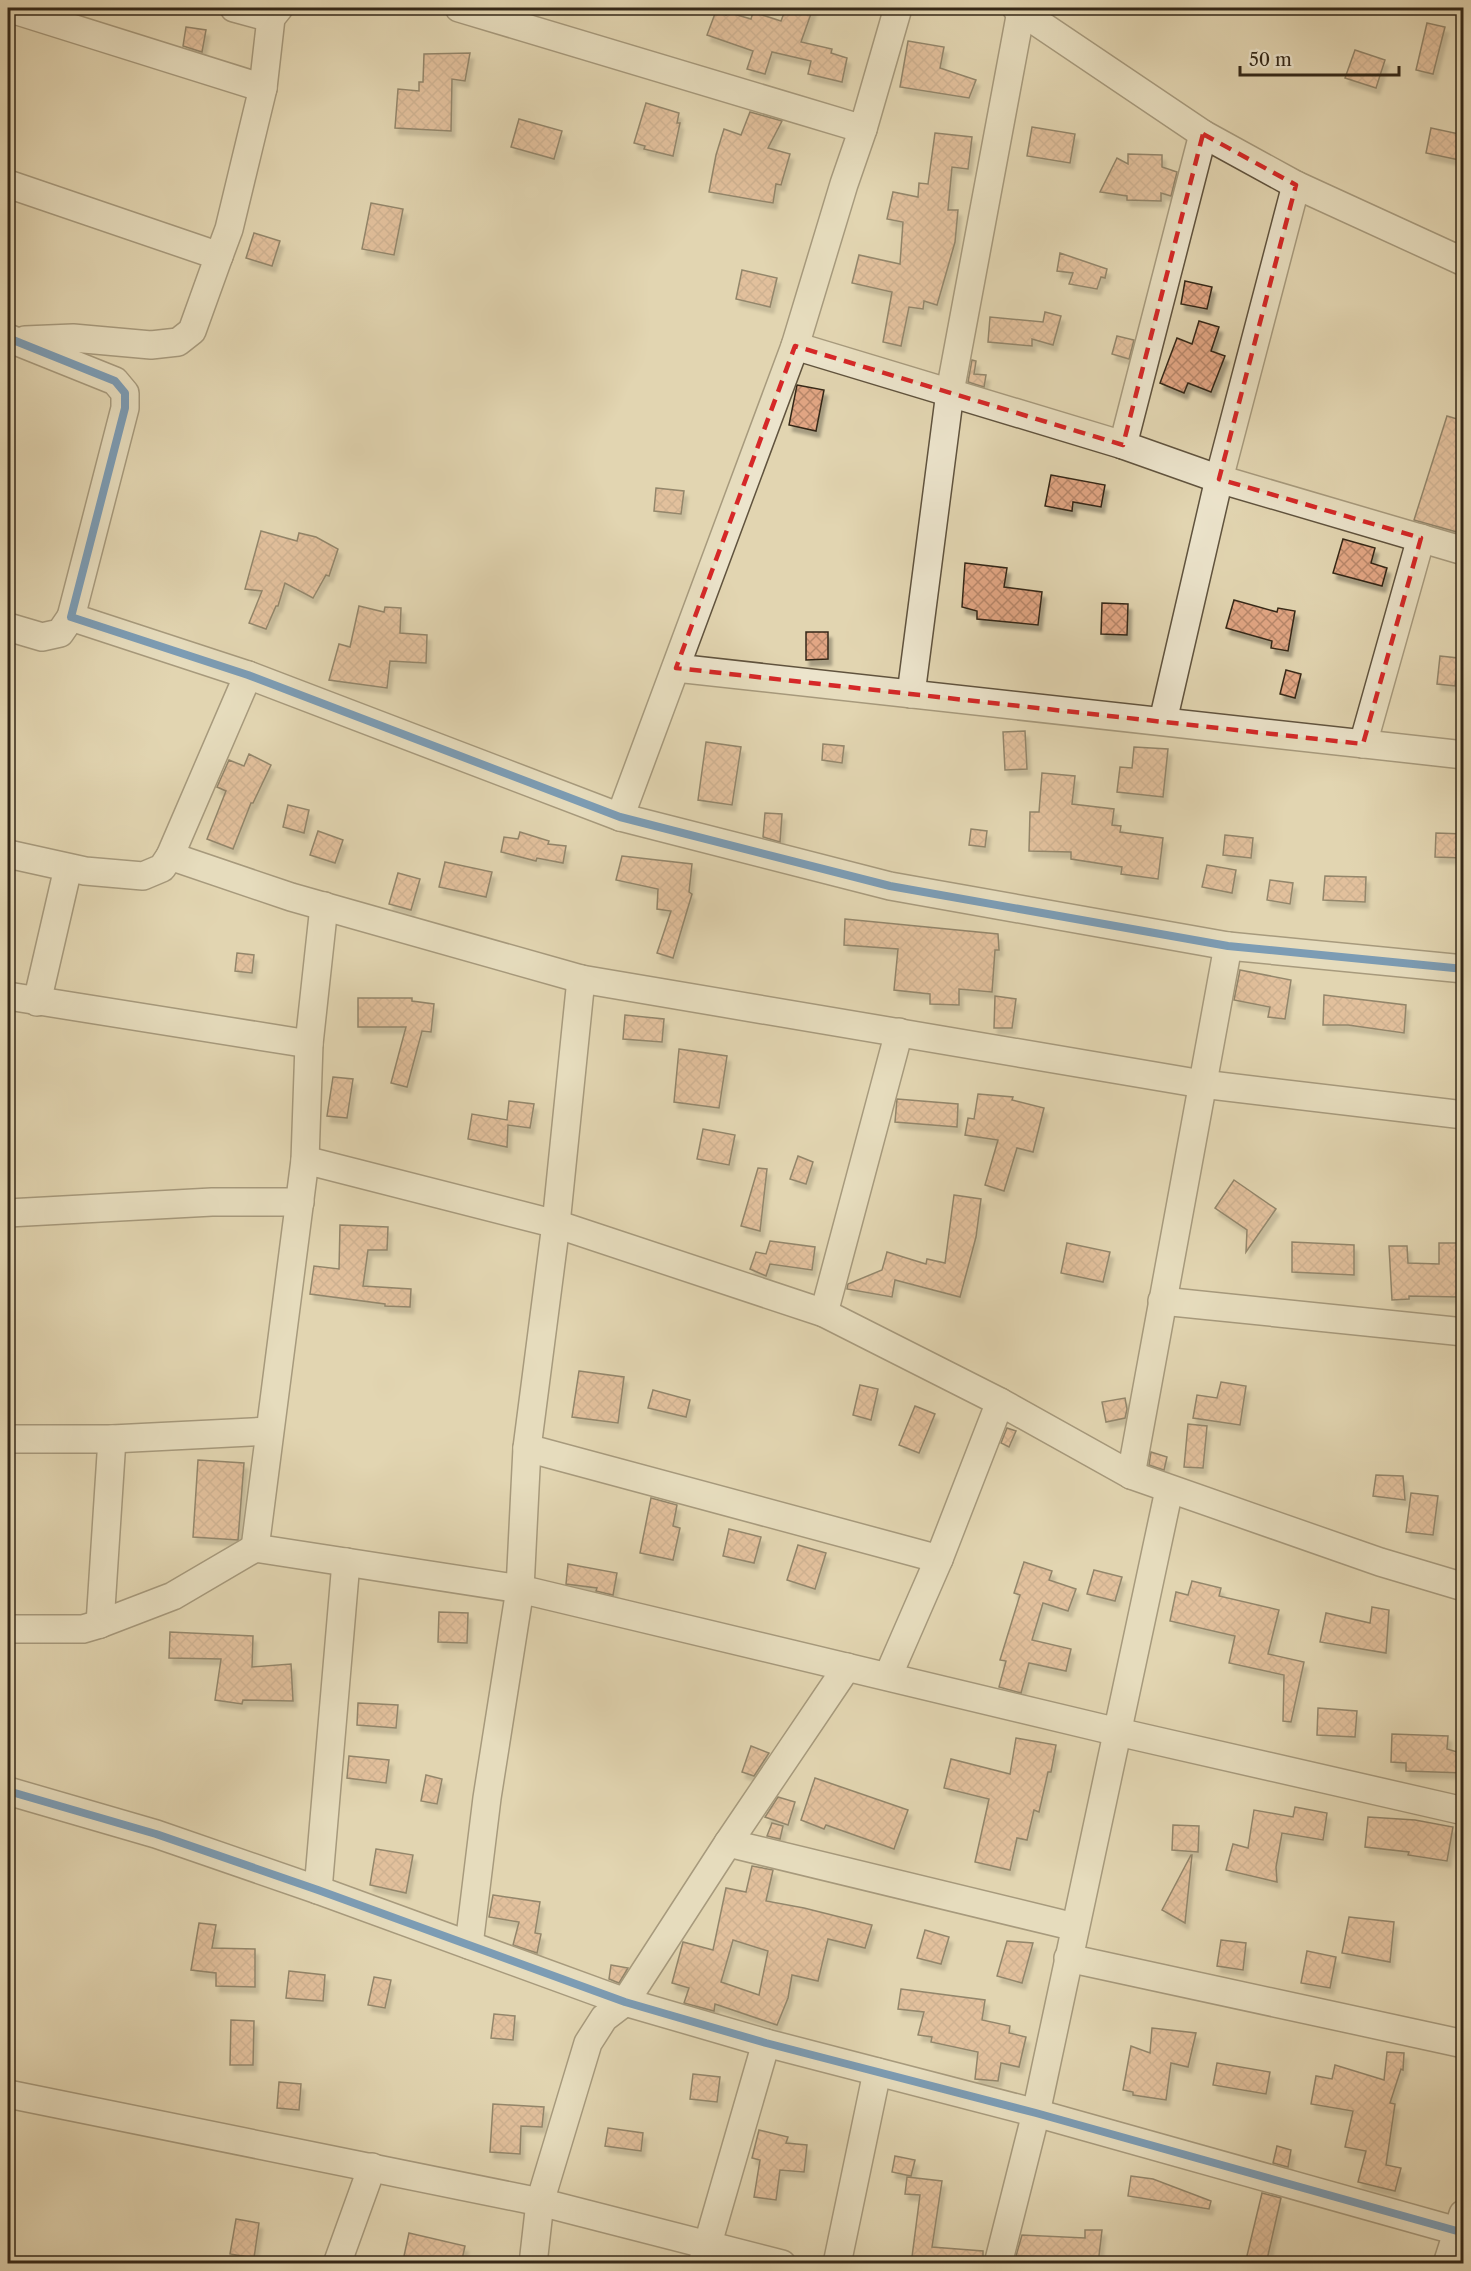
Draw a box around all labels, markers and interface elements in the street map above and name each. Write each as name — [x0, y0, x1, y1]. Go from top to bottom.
scale bar — [1240, 39, 1399, 77]
text: 50 m — [1249, 49, 1292, 71]

